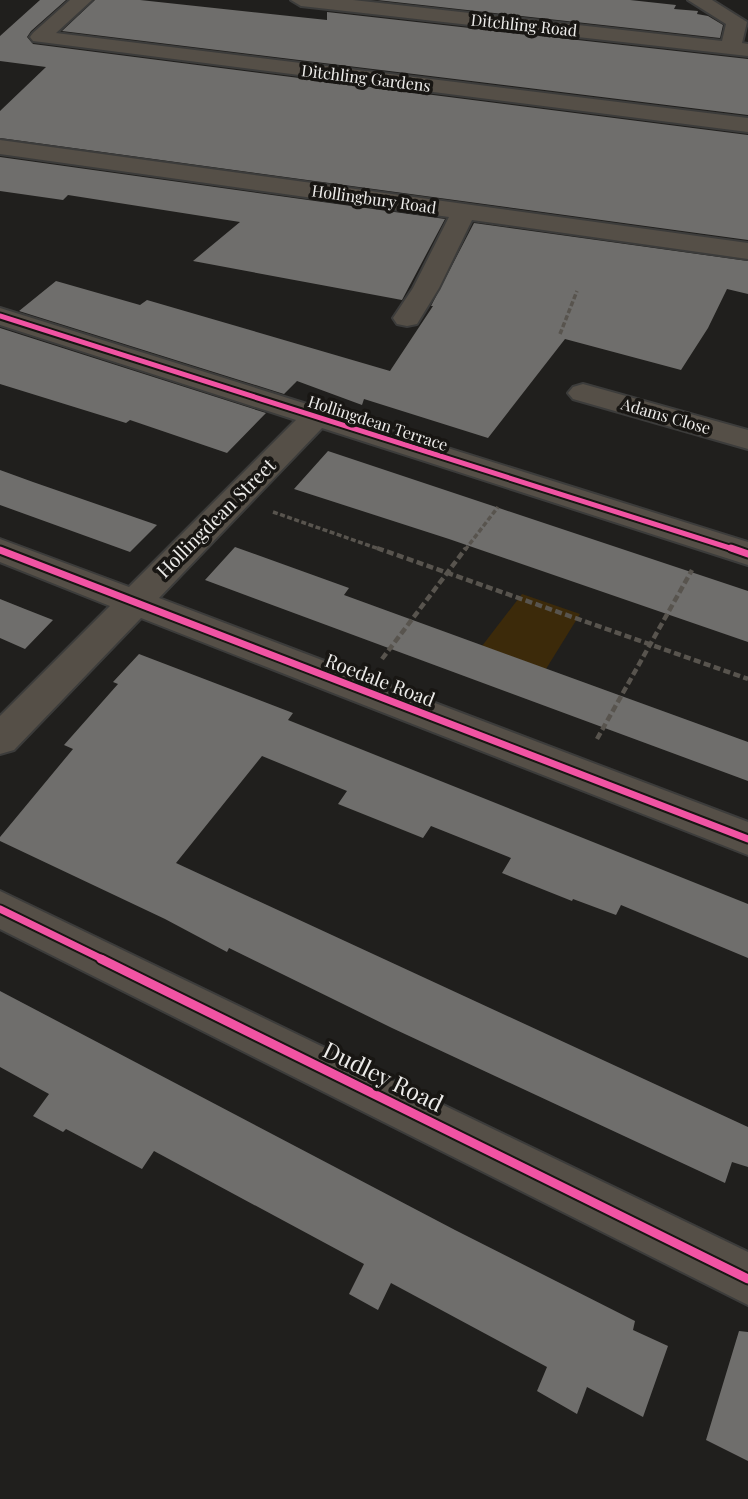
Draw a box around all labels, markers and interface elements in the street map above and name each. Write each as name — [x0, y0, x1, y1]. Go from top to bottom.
street label: Ditchling Road — [470, 8, 578, 41]
street label: Ditchling Gardens — [300, 59, 432, 96]
street label: Hollingbury Road — [310, 179, 438, 218]
street label: Hollingdean Terrace — [306, 390, 451, 455]
street label: Adams Close — [618, 392, 713, 438]
street label: Hollingdean Street — [150, 452, 281, 583]
street label: Roedale Road — [322, 646, 439, 712]
street label: Dudley Road — [318, 1033, 449, 1118]

